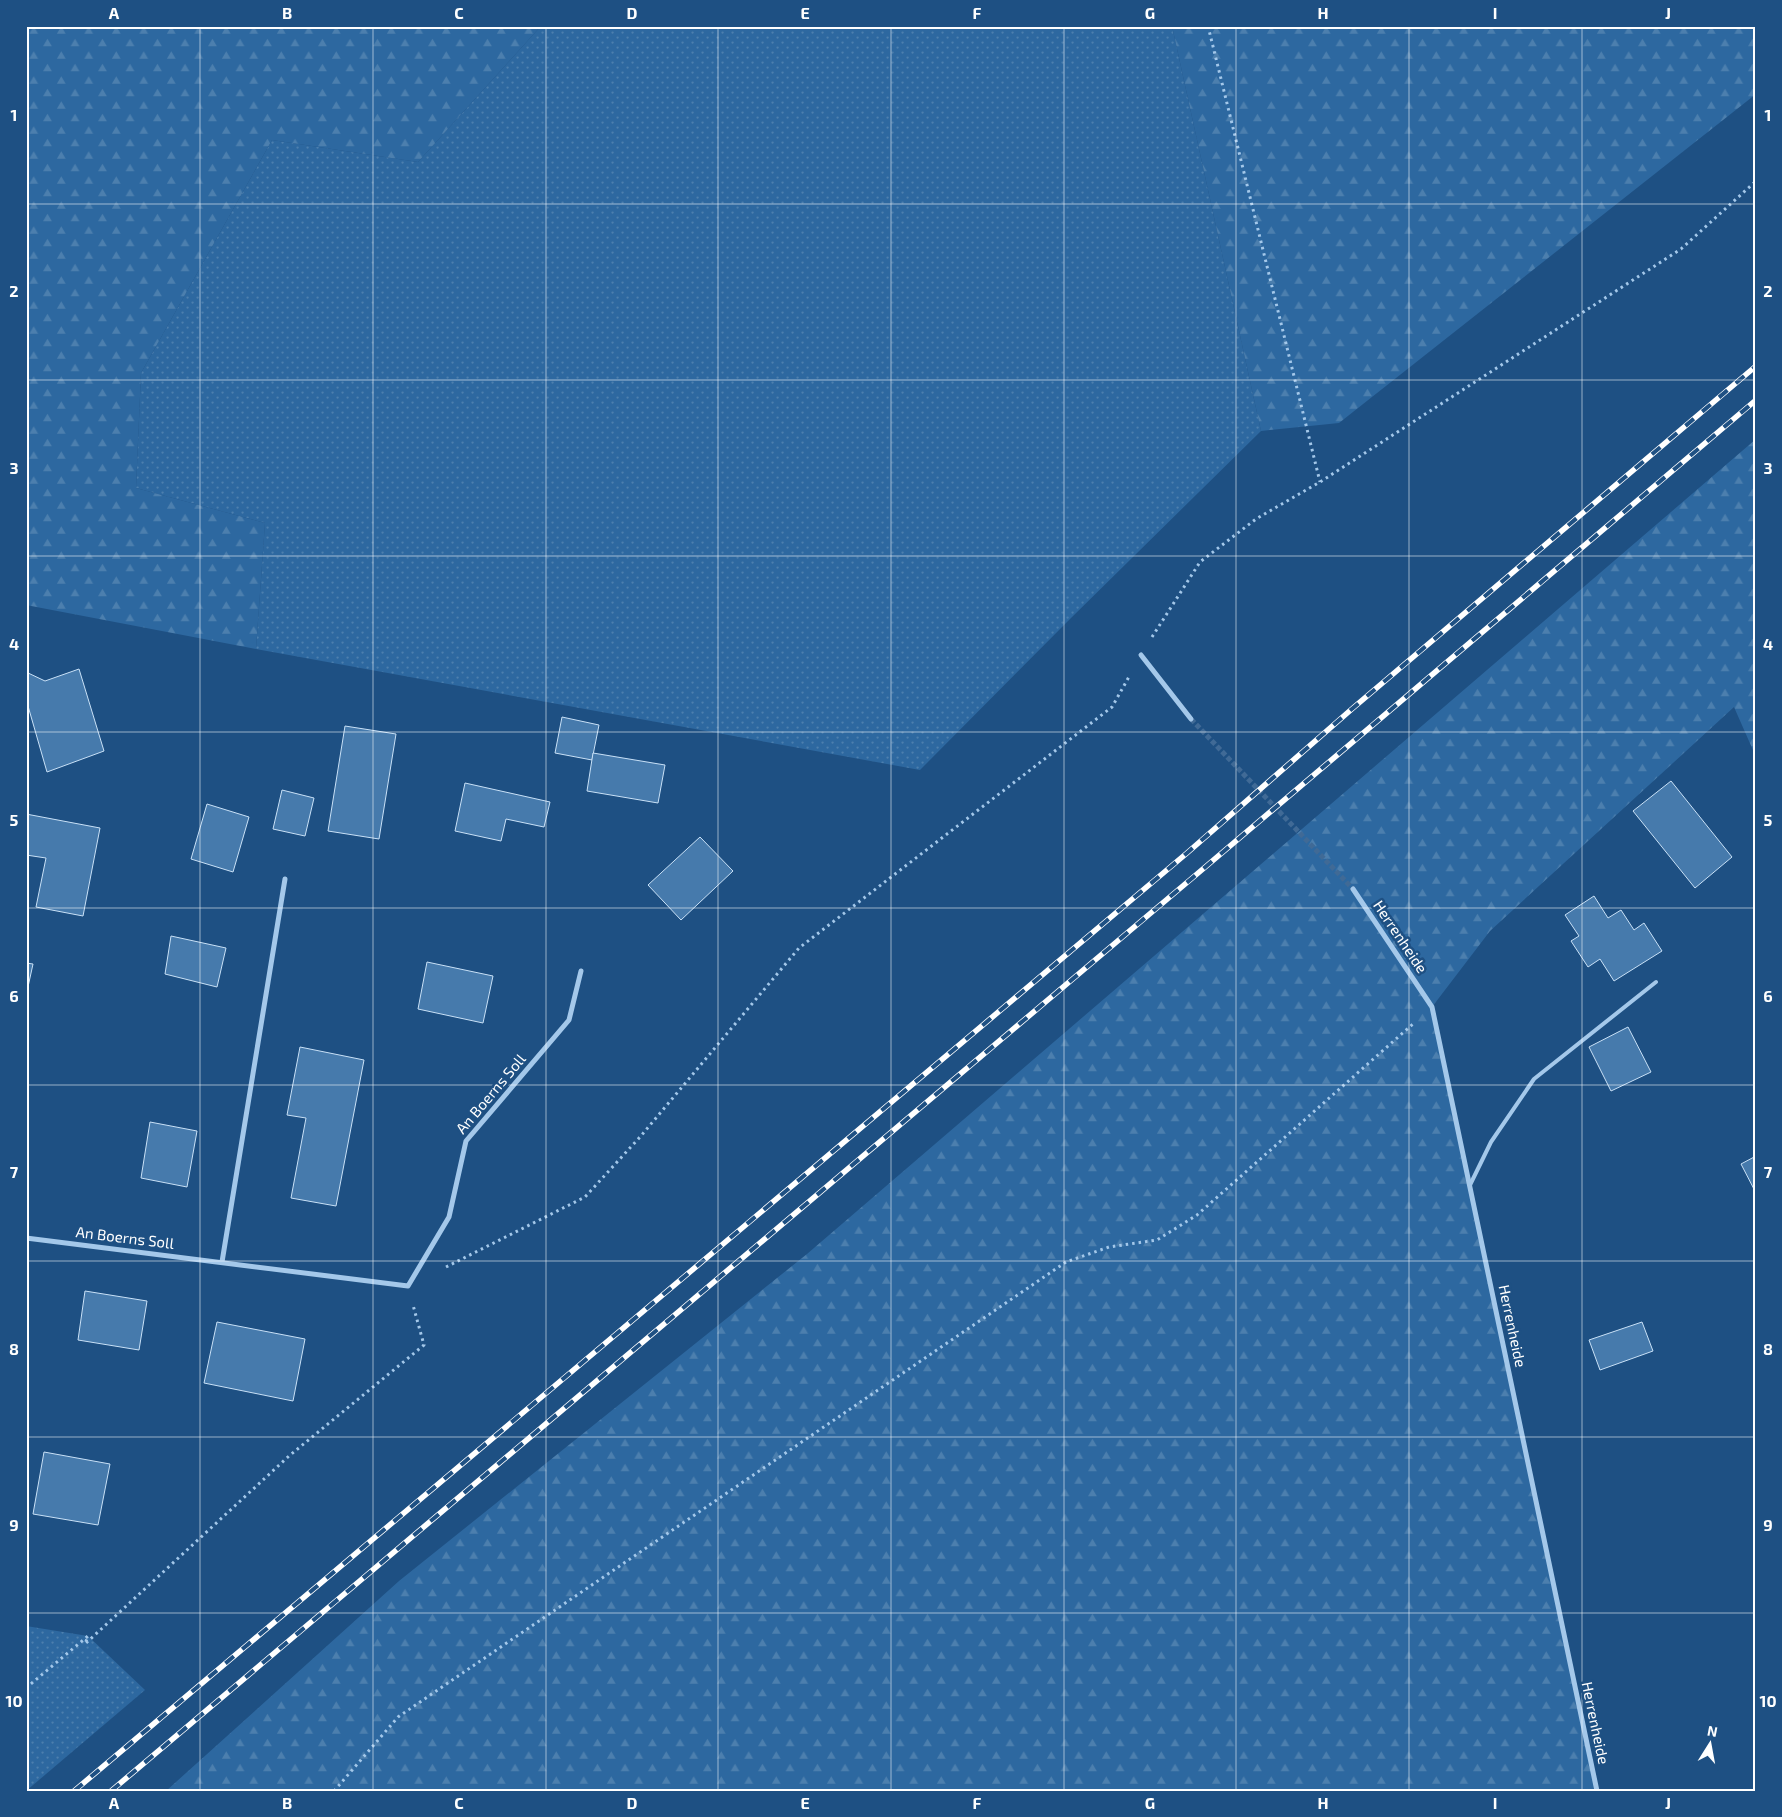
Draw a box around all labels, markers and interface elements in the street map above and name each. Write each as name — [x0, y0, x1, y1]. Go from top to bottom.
text: A — [109, 3, 120, 22]
text: B — [282, 3, 292, 22]
text: C — [454, 3, 464, 22]
text: D — [627, 3, 638, 22]
text: E — [800, 3, 810, 22]
text: F — [973, 3, 982, 22]
text: G — [1145, 3, 1155, 22]
text: H — [1317, 3, 1329, 22]
text: I — [1493, 3, 1497, 22]
text: J — [1665, 3, 1671, 22]
text: 1 — [11, 105, 17, 124]
text: 1 — [1765, 105, 1771, 124]
text: 2 — [9, 281, 19, 300]
text: 2 — [1763, 281, 1773, 300]
text: 3 — [9, 458, 19, 477]
text: 3 — [1763, 458, 1773, 477]
text: 4 — [9, 634, 19, 653]
text: 4 — [1763, 634, 1773, 653]
text: 5 — [10, 810, 19, 829]
text: 5 — [1764, 810, 1773, 829]
street label: Herrenheide — [1370, 897, 1432, 976]
text: 6 — [9, 986, 19, 1005]
text: 6 — [1763, 986, 1773, 1005]
street label: An Boerns Soll — [452, 1049, 529, 1137]
text: 7 — [10, 1162, 19, 1181]
text: 7 — [1764, 1162, 1773, 1181]
street label: An Boerns Soll — [75, 1222, 176, 1252]
street label: Herrenheide — [1495, 1283, 1530, 1369]
text: 8 — [9, 1339, 19, 1358]
text: 8 — [1763, 1339, 1773, 1358]
text: 9 — [9, 1515, 19, 1534]
text: 9 — [1763, 1515, 1773, 1534]
street label: Herrenheide — [1578, 1680, 1613, 1766]
text: 10 — [5, 1691, 23, 1710]
text: 10 — [1759, 1691, 1777, 1710]
north arrow — [1684, 1720, 1734, 1770]
text: N — [1706, 1721, 1719, 1740]
text: A — [109, 1793, 120, 1812]
text: B — [282, 1793, 292, 1812]
text: C — [454, 1793, 464, 1812]
text: D — [627, 1793, 638, 1812]
text: E — [800, 1793, 810, 1812]
text: F — [973, 1793, 982, 1812]
text: G — [1145, 1793, 1155, 1812]
text: H — [1317, 1793, 1329, 1812]
text: I — [1493, 1793, 1497, 1812]
text: J — [1665, 1793, 1671, 1812]

